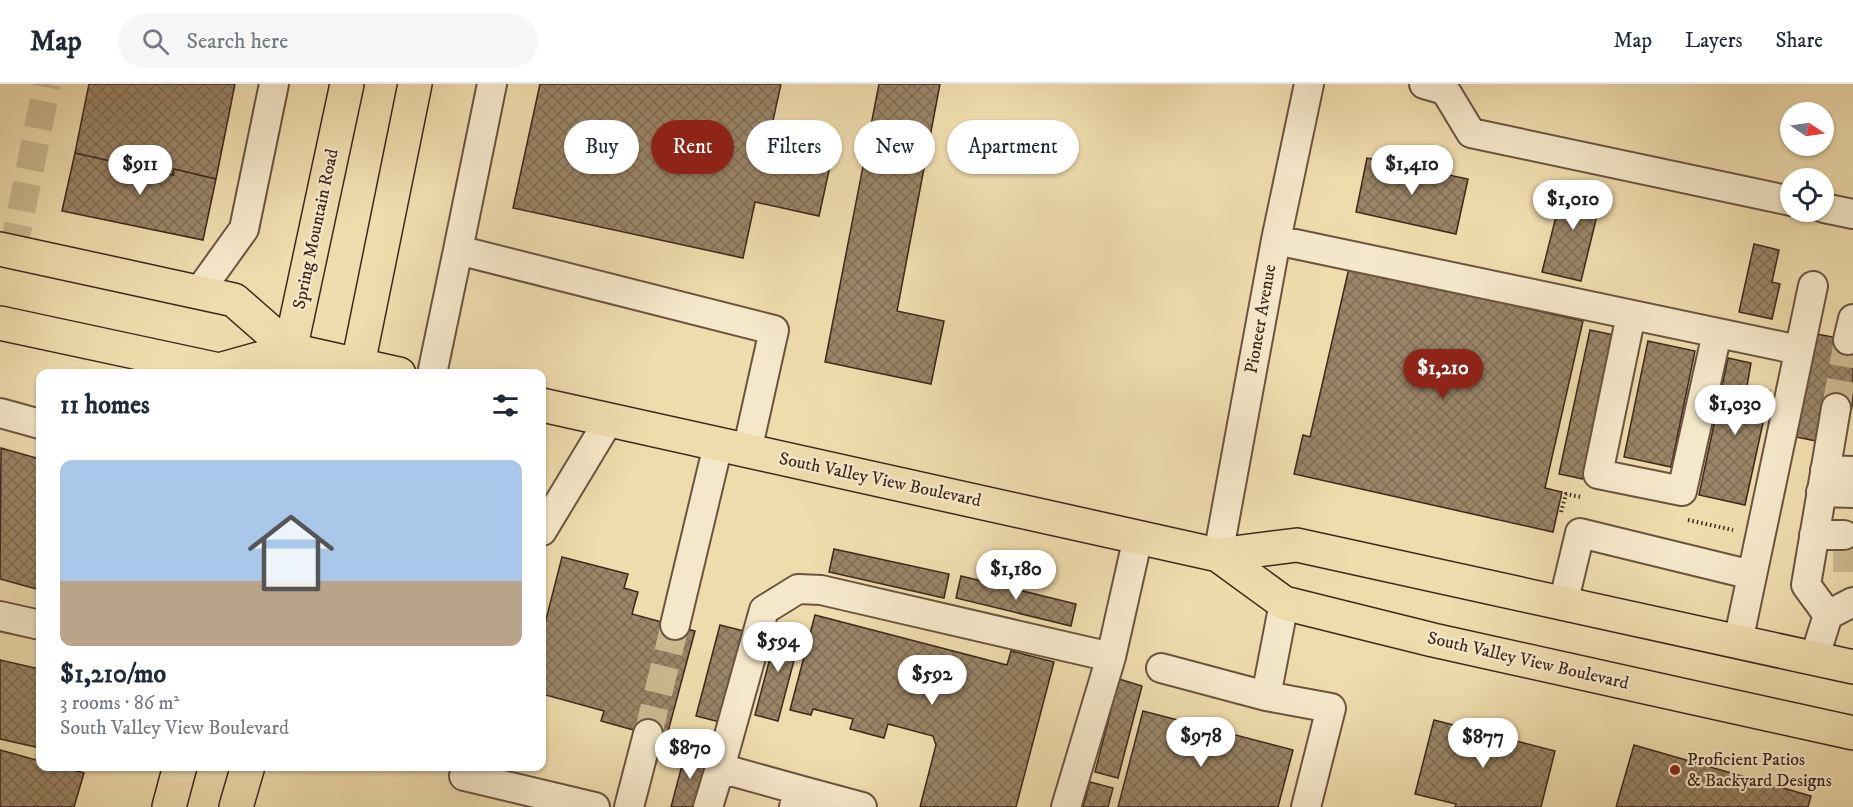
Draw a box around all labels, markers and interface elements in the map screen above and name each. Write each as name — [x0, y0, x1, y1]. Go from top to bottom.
search box — [118, 14, 538, 68]
text: Map — [30, 24, 82, 59]
icon: search — [139, 25, 172, 58]
text: Search here — [187, 28, 288, 55]
text: Map — [1613, 28, 1652, 54]
text: Layers — [1685, 28, 1743, 54]
text: Share — [1776, 28, 1823, 54]
north arrow — [1780, 102, 1834, 156]
map controls — [1780, 102, 1834, 222]
chip: Buy — [564, 120, 639, 174]
chip: Rent — [651, 120, 734, 174]
chip: Filters — [746, 120, 842, 174]
chip: New — [854, 120, 935, 174]
chip: Apartment — [947, 120, 1079, 174]
pin: $911 — [104, 145, 176, 196]
pin: $1,410 — [1363, 145, 1461, 196]
street label: Spring Mountain Road — [288, 147, 344, 311]
text: $911 — [122, 152, 158, 177]
text: $1,410 — [1385, 152, 1439, 177]
button: locate — [1780, 168, 1834, 222]
pin: $1,010 — [1524, 180, 1622, 231]
text: $1,010 — [1547, 187, 1599, 212]
street label: Pioneer Avenue — [1241, 263, 1281, 375]
pin: $1,210 — [1394, 349, 1492, 400]
text: $1,210 — [1417, 356, 1469, 381]
pin: $1,030 — [1686, 385, 1784, 436]
text: 11 homes — [60, 389, 150, 422]
icon: filters — [489, 389, 522, 422]
text: $1,030 — [1709, 392, 1761, 417]
street label: South Valley View Boulevard — [777, 448, 983, 512]
icon: home — [237, 499, 345, 607]
pin: $1,180 — [967, 550, 1065, 601]
text: $1,180 — [990, 557, 1042, 582]
pin: $594 — [742, 622, 814, 673]
street label: South Valley View Boulevard — [1425, 627, 1631, 695]
text: $594 — [757, 629, 799, 654]
pin: $592 — [896, 655, 968, 706]
text: $1,210/mo — [60, 658, 166, 691]
text: $592 — [912, 662, 952, 687]
text: 3 rooms · 86 m² — [60, 691, 179, 716]
text: South Valley View Boulevard — [60, 716, 289, 741]
pin: $978 — [1165, 717, 1237, 768]
pin: $877 — [1447, 718, 1519, 769]
text: $978 — [1180, 724, 1222, 749]
text: $877 — [1462, 725, 1504, 750]
pin: $870 — [654, 729, 726, 780]
text: $870 — [669, 736, 711, 761]
place label: Proficient Patios & Backyard Designs — [1687, 749, 1832, 792]
marker: Proficient Patios & Backyard Designs — [1668, 763, 1682, 777]

